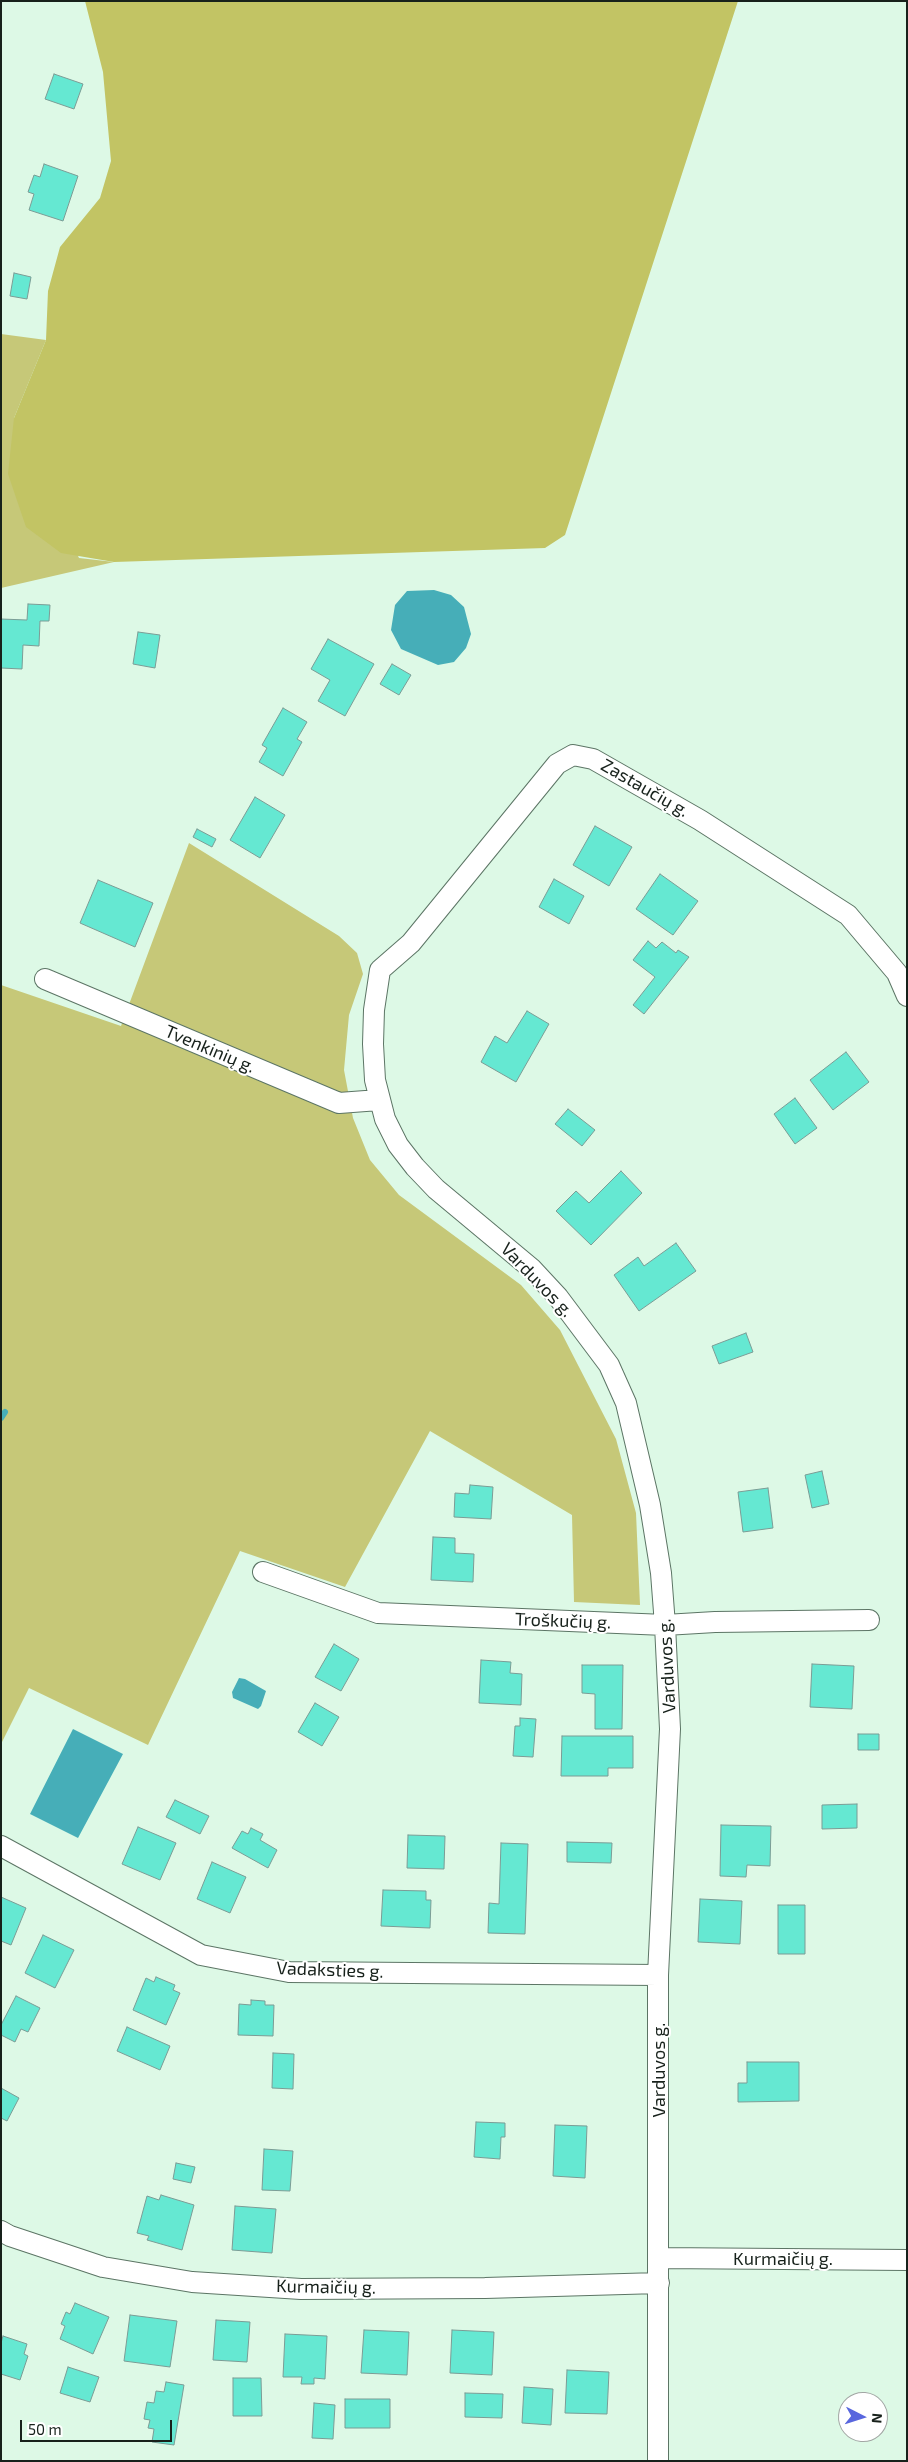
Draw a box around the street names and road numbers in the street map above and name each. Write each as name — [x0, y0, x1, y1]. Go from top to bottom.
street label: Zastaučių g. — [597, 754, 693, 822]
street label: Tvenkinių g. — [162, 1020, 258, 1078]
street label: Varduvos g. — [496, 1238, 578, 1322]
street label: Troškučių g. — [515, 1609, 611, 1633]
street label: Varduvos g. — [654, 1618, 680, 1714]
street label: Vadaksties g. — [276, 1957, 384, 1983]
street label: Varduvos g. — [648, 2023, 670, 2117]
street label: Kurmaičių g. — [733, 2248, 833, 2270]
street label: Kurmaičių g. — [276, 2275, 376, 2299]

